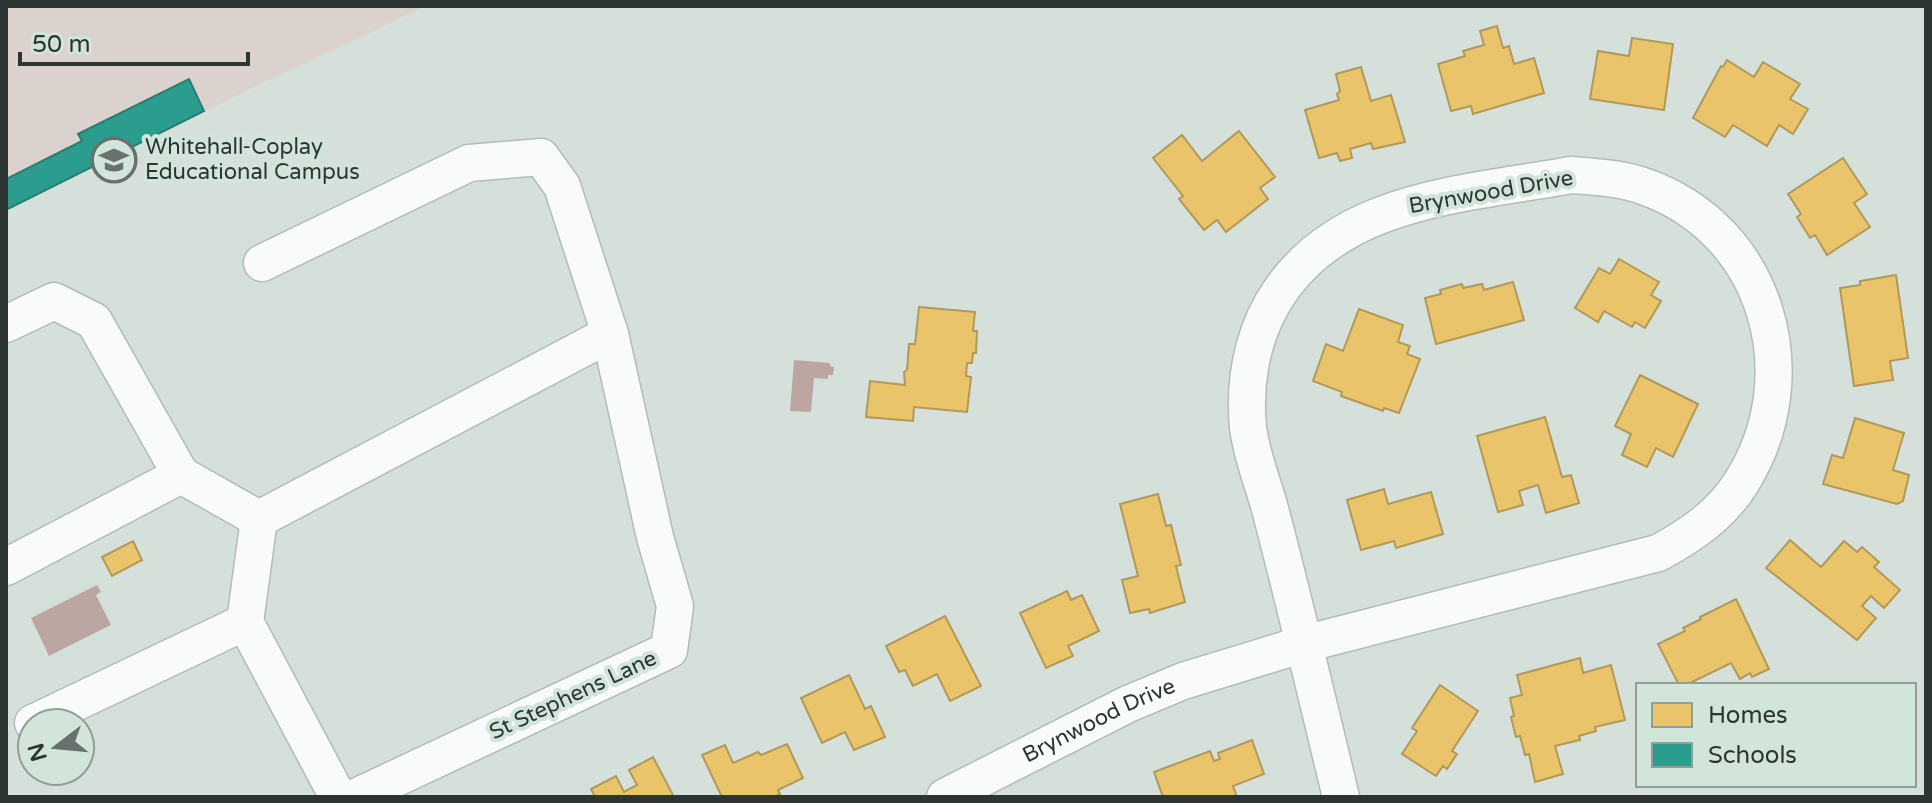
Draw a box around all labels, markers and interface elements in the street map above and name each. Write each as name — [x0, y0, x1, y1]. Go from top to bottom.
scale bar — [20, 16, 248, 66]
text: 50 m — [32, 30, 90, 59]
place label: Whitehall-Coplay Educational Campus — [145, 134, 360, 185]
school or university icon: Whitehall-Coplay Educational Campus — [90, 136, 138, 184]
street label: Brynwood Drive — [1407, 165, 1575, 219]
street label: St Stephens Lane — [485, 645, 661, 745]
street label: Brynwood Drive — [1018, 673, 1179, 768]
legend — [1636, 683, 1916, 787]
text: Homes — [1708, 701, 1788, 730]
north arrow — [16, 707, 96, 787]
text: N — [23, 740, 53, 764]
text: Schools — [1708, 741, 1797, 770]

